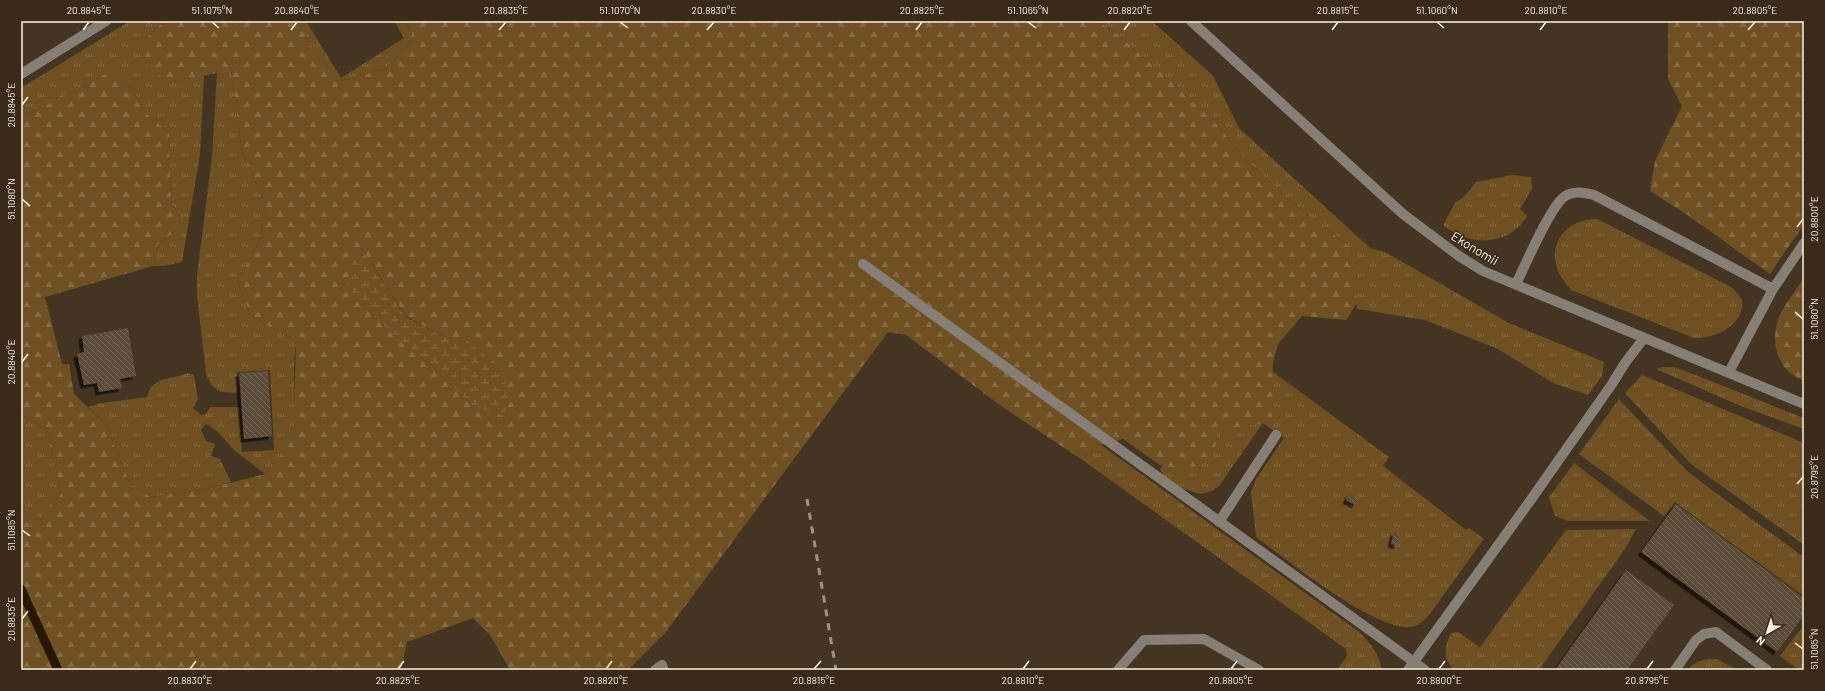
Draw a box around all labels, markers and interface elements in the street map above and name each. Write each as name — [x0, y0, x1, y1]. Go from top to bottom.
text: 20.8845°E — [67, 4, 111, 16]
text: 51.1075°N — [192, 4, 232, 16]
text: 20.8840°E — [274, 4, 320, 16]
text: 20.8835°E — [484, 4, 528, 16]
text: 51.1070°N — [599, 4, 641, 16]
text: 20.8830°E — [692, 4, 736, 16]
text: 20.8825°E — [900, 4, 944, 16]
text: 51.1065°N — [1007, 4, 1049, 16]
text: 20.8820°E — [1107, 4, 1153, 16]
text: 20.8815°E — [1317, 4, 1359, 16]
text: 51.1060°N — [1416, 4, 1458, 16]
text: 20.8810°E — [1525, 4, 1567, 16]
text: 20.8805°E — [1733, 4, 1777, 16]
text: 20.8845°E — [5, 83, 17, 127]
text: 51.1080°N — [5, 178, 17, 220]
text: 20.8800°E — [1808, 196, 1820, 242]
street label: Ekonomii — [1448, 228, 1502, 268]
text: 51.1060°N — [1808, 298, 1820, 340]
text: 20.8840°E — [5, 339, 17, 385]
text: 20.8795°E — [1808, 455, 1820, 499]
text: 51.1085°N — [5, 509, 17, 551]
text: 20.8835°E — [5, 597, 17, 641]
north arrow — [1747, 613, 1787, 653]
text: 51.1065°N — [1808, 628, 1820, 670]
text: N — [1753, 634, 1767, 649]
text: 20.8830°E — [168, 674, 212, 686]
text: 20.8825°E — [376, 674, 420, 686]
text: 20.8820°E — [583, 674, 629, 686]
text: 20.8815°E — [793, 674, 835, 686]
text: 20.8810°E — [1002, 674, 1044, 686]
text: 20.8805°E — [1209, 674, 1253, 686]
text: 20.8800°E — [1416, 674, 1462, 686]
text: 20.8795°E — [1625, 674, 1669, 686]

